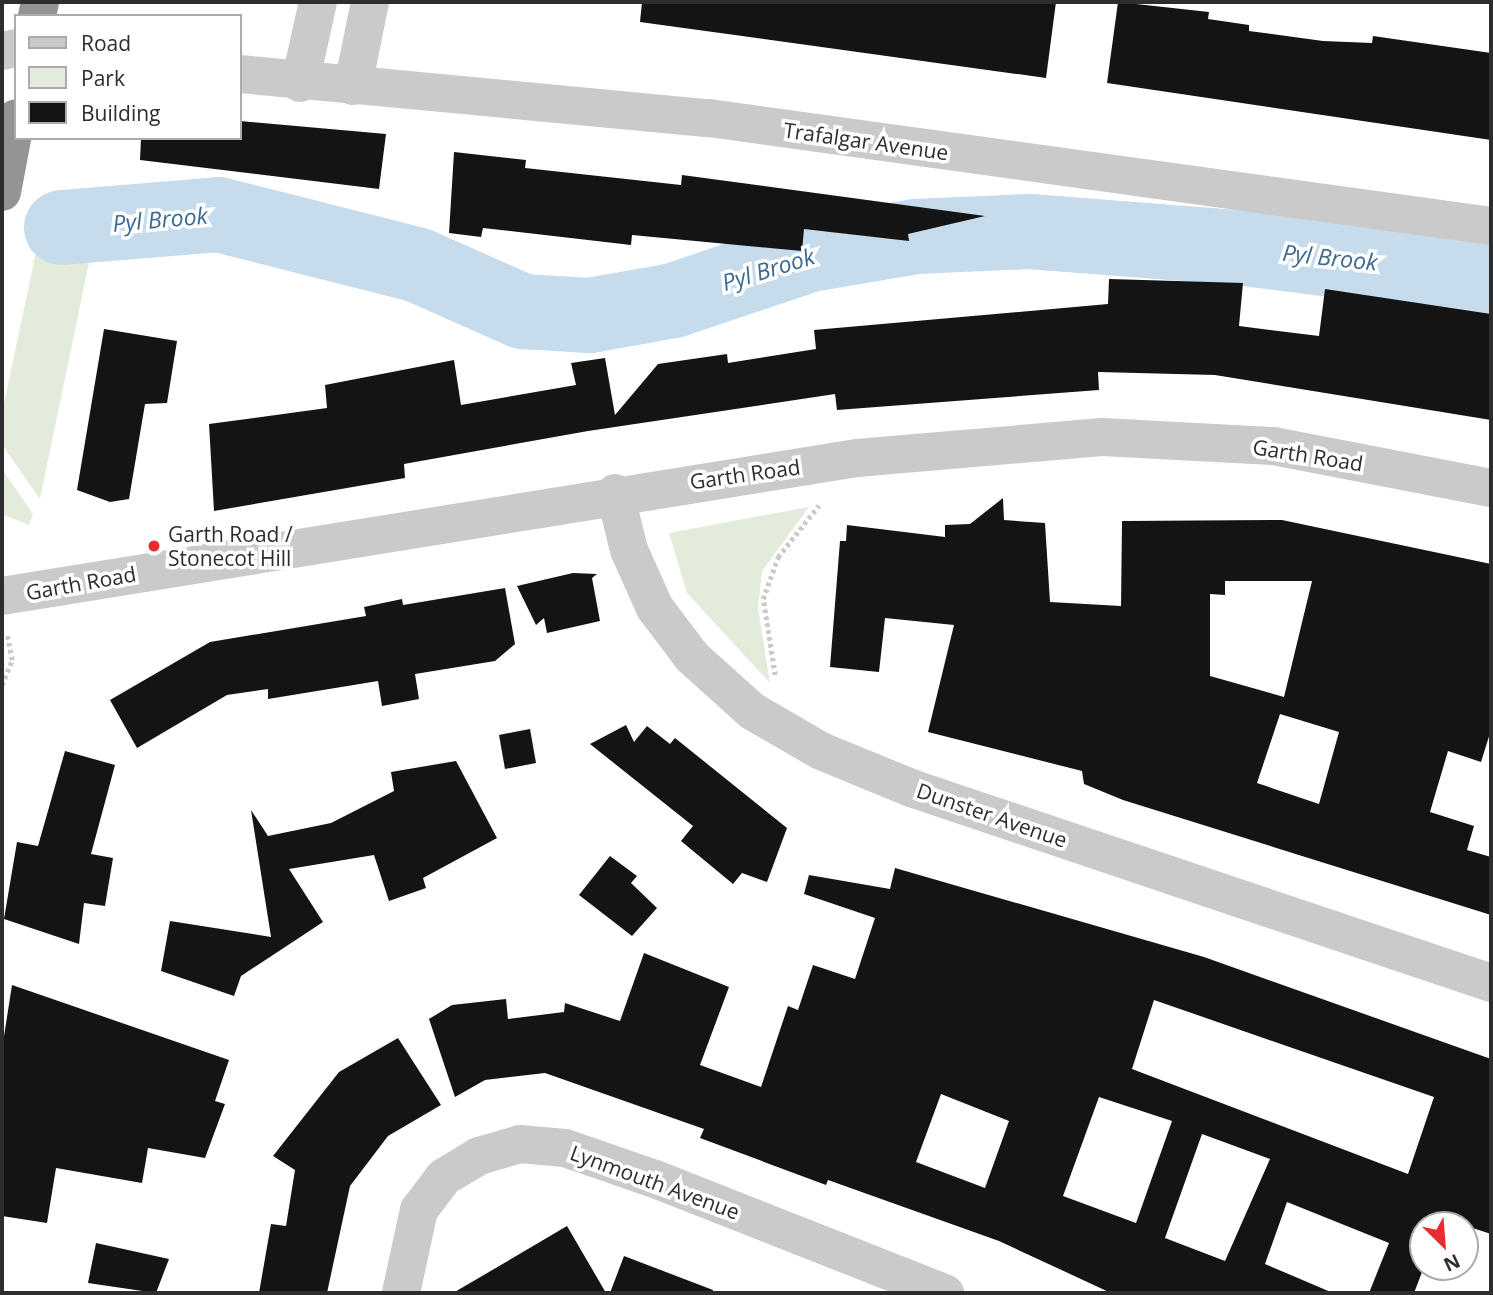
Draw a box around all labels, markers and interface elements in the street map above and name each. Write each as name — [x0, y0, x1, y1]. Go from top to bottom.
legend — [14, 14, 242, 140]
text: Road — [81, 29, 131, 57]
text: Park — [81, 64, 125, 92]
text: Building — [81, 99, 160, 127]
street label: Trafalgar Avenue — [782, 117, 950, 165]
water label: Pyl Brook — [111, 201, 209, 237]
water label: Pyl Brook — [1281, 238, 1379, 276]
water label: Pyl Brook — [718, 242, 818, 296]
street label: Garth Road — [1251, 434, 1365, 476]
street label: Garth Road — [688, 454, 802, 494]
place label: Garth Road / Stonecot Hill — [168, 521, 293, 571]
marker: Garth Road / Stonecot Hill — [146, 538, 162, 554]
street label: Garth Road — [24, 561, 138, 605]
street label: Dunster Avenue — [913, 777, 1071, 853]
street label: Lynmouth Avenue — [567, 1140, 743, 1224]
north arrow — [1409, 1211, 1479, 1281]
text: N — [1440, 1248, 1465, 1278]

